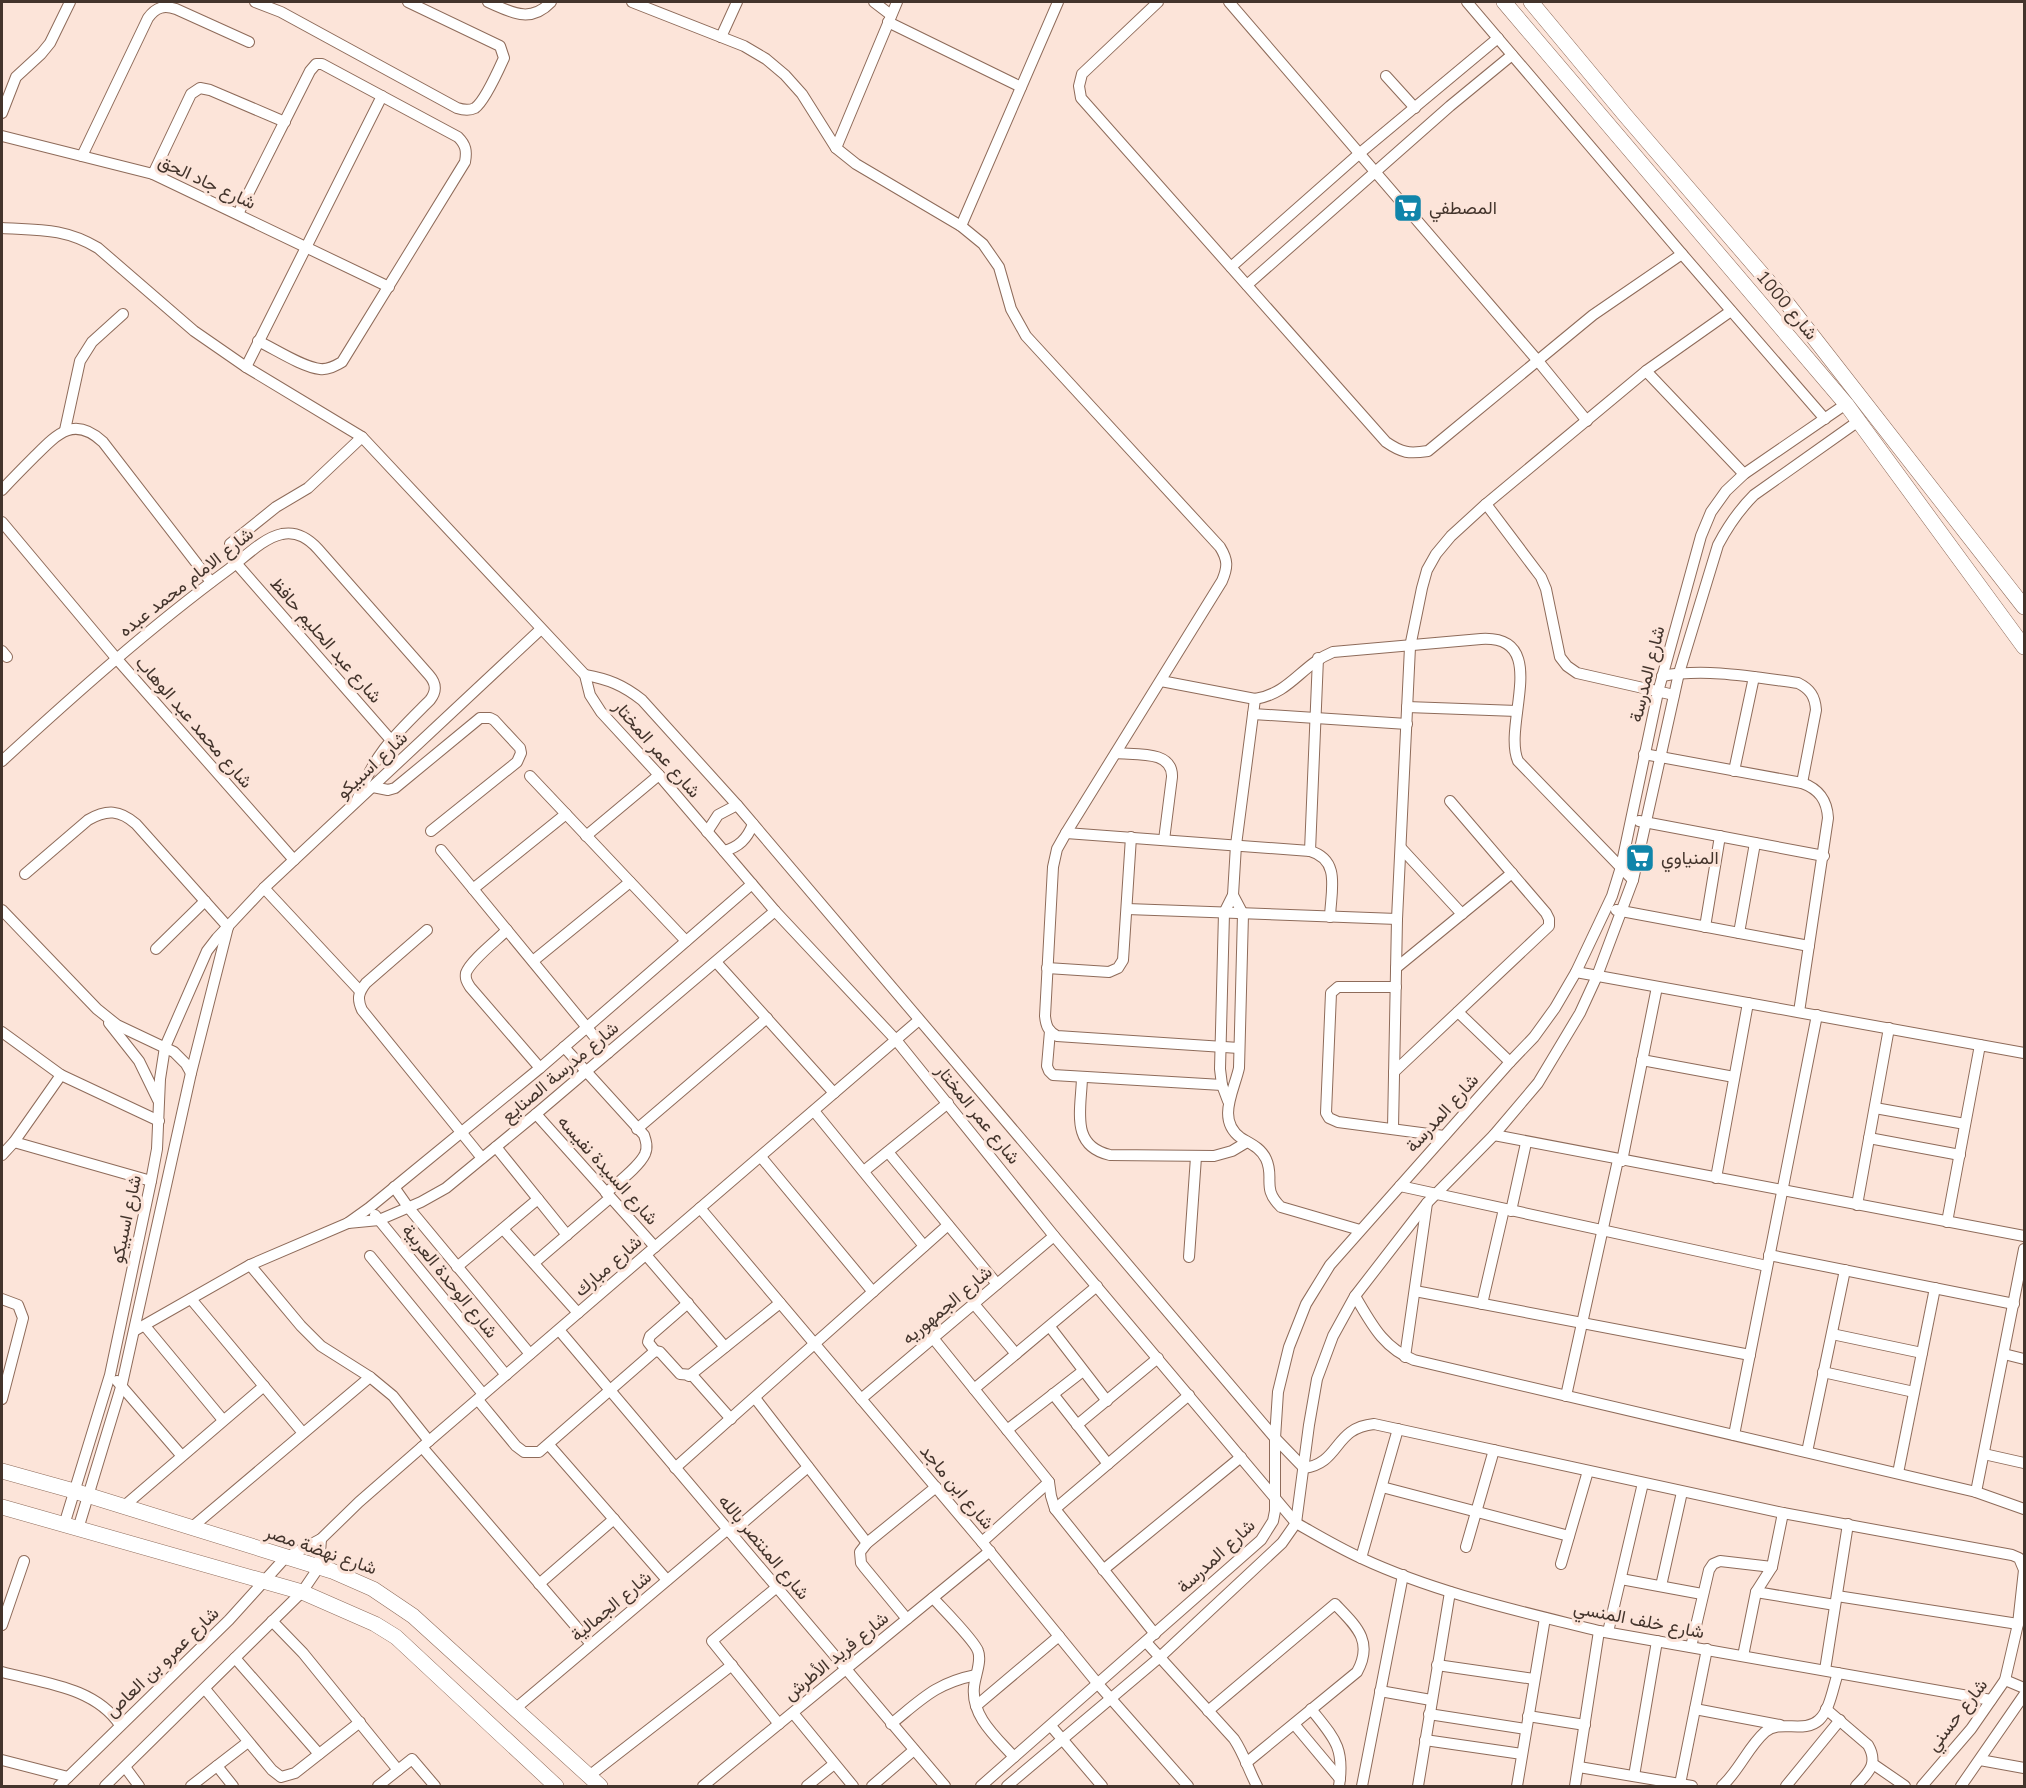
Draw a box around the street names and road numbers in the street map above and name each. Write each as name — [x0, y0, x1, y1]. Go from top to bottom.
street label: شارع جاد الحق — [154, 149, 260, 215]
street label: شارع 1000 — [1751, 265, 1823, 345]
street label: شارع الامام محمد عبده — [114, 522, 258, 642]
street label: شارع عبد الحليم حافظ — [265, 572, 387, 708]
street label: شارع المدرسة — [1623, 623, 1671, 725]
street label: شارع محمد عبد الوهاب — [130, 651, 258, 793]
street label: شارع عمر المختار — [607, 694, 706, 803]
street label: شارع اسبيكو — [331, 726, 413, 804]
street label: شارع مدرسة الصنايع — [496, 1016, 624, 1128]
street label: شارع عمر المختار — [930, 1058, 1026, 1169]
street label: شارع المدرسة — [1400, 1068, 1484, 1158]
street label: شارع السيدة نفيسه — [552, 1110, 664, 1230]
street label: شارع اسبيكو — [105, 1173, 147, 1265]
street label: شارع الوحدة العربية — [397, 1219, 503, 1343]
street label: شارع مبارك — [569, 1230, 647, 1302]
street label: شارع الجمهوريه — [897, 1260, 997, 1350]
street label: شارع ابن ماجد — [914, 1439, 1000, 1535]
street label: شارع المنتصر بالله — [713, 1489, 815, 1605]
street label: شارع المدرسة — [1172, 1514, 1260, 1598]
street label: شارع نهضة مصر — [261, 1519, 380, 1580]
street label: شارع الجمالية — [566, 1565, 656, 1647]
street label: شارع خلف المنسي — [1571, 1596, 1706, 1647]
street label: شارع عمرو بن العاص — [100, 1601, 224, 1723]
street label: شارع فريد الأطرش — [778, 1606, 894, 1706]
street label: شارع حسني — [1921, 1674, 1995, 1758]

